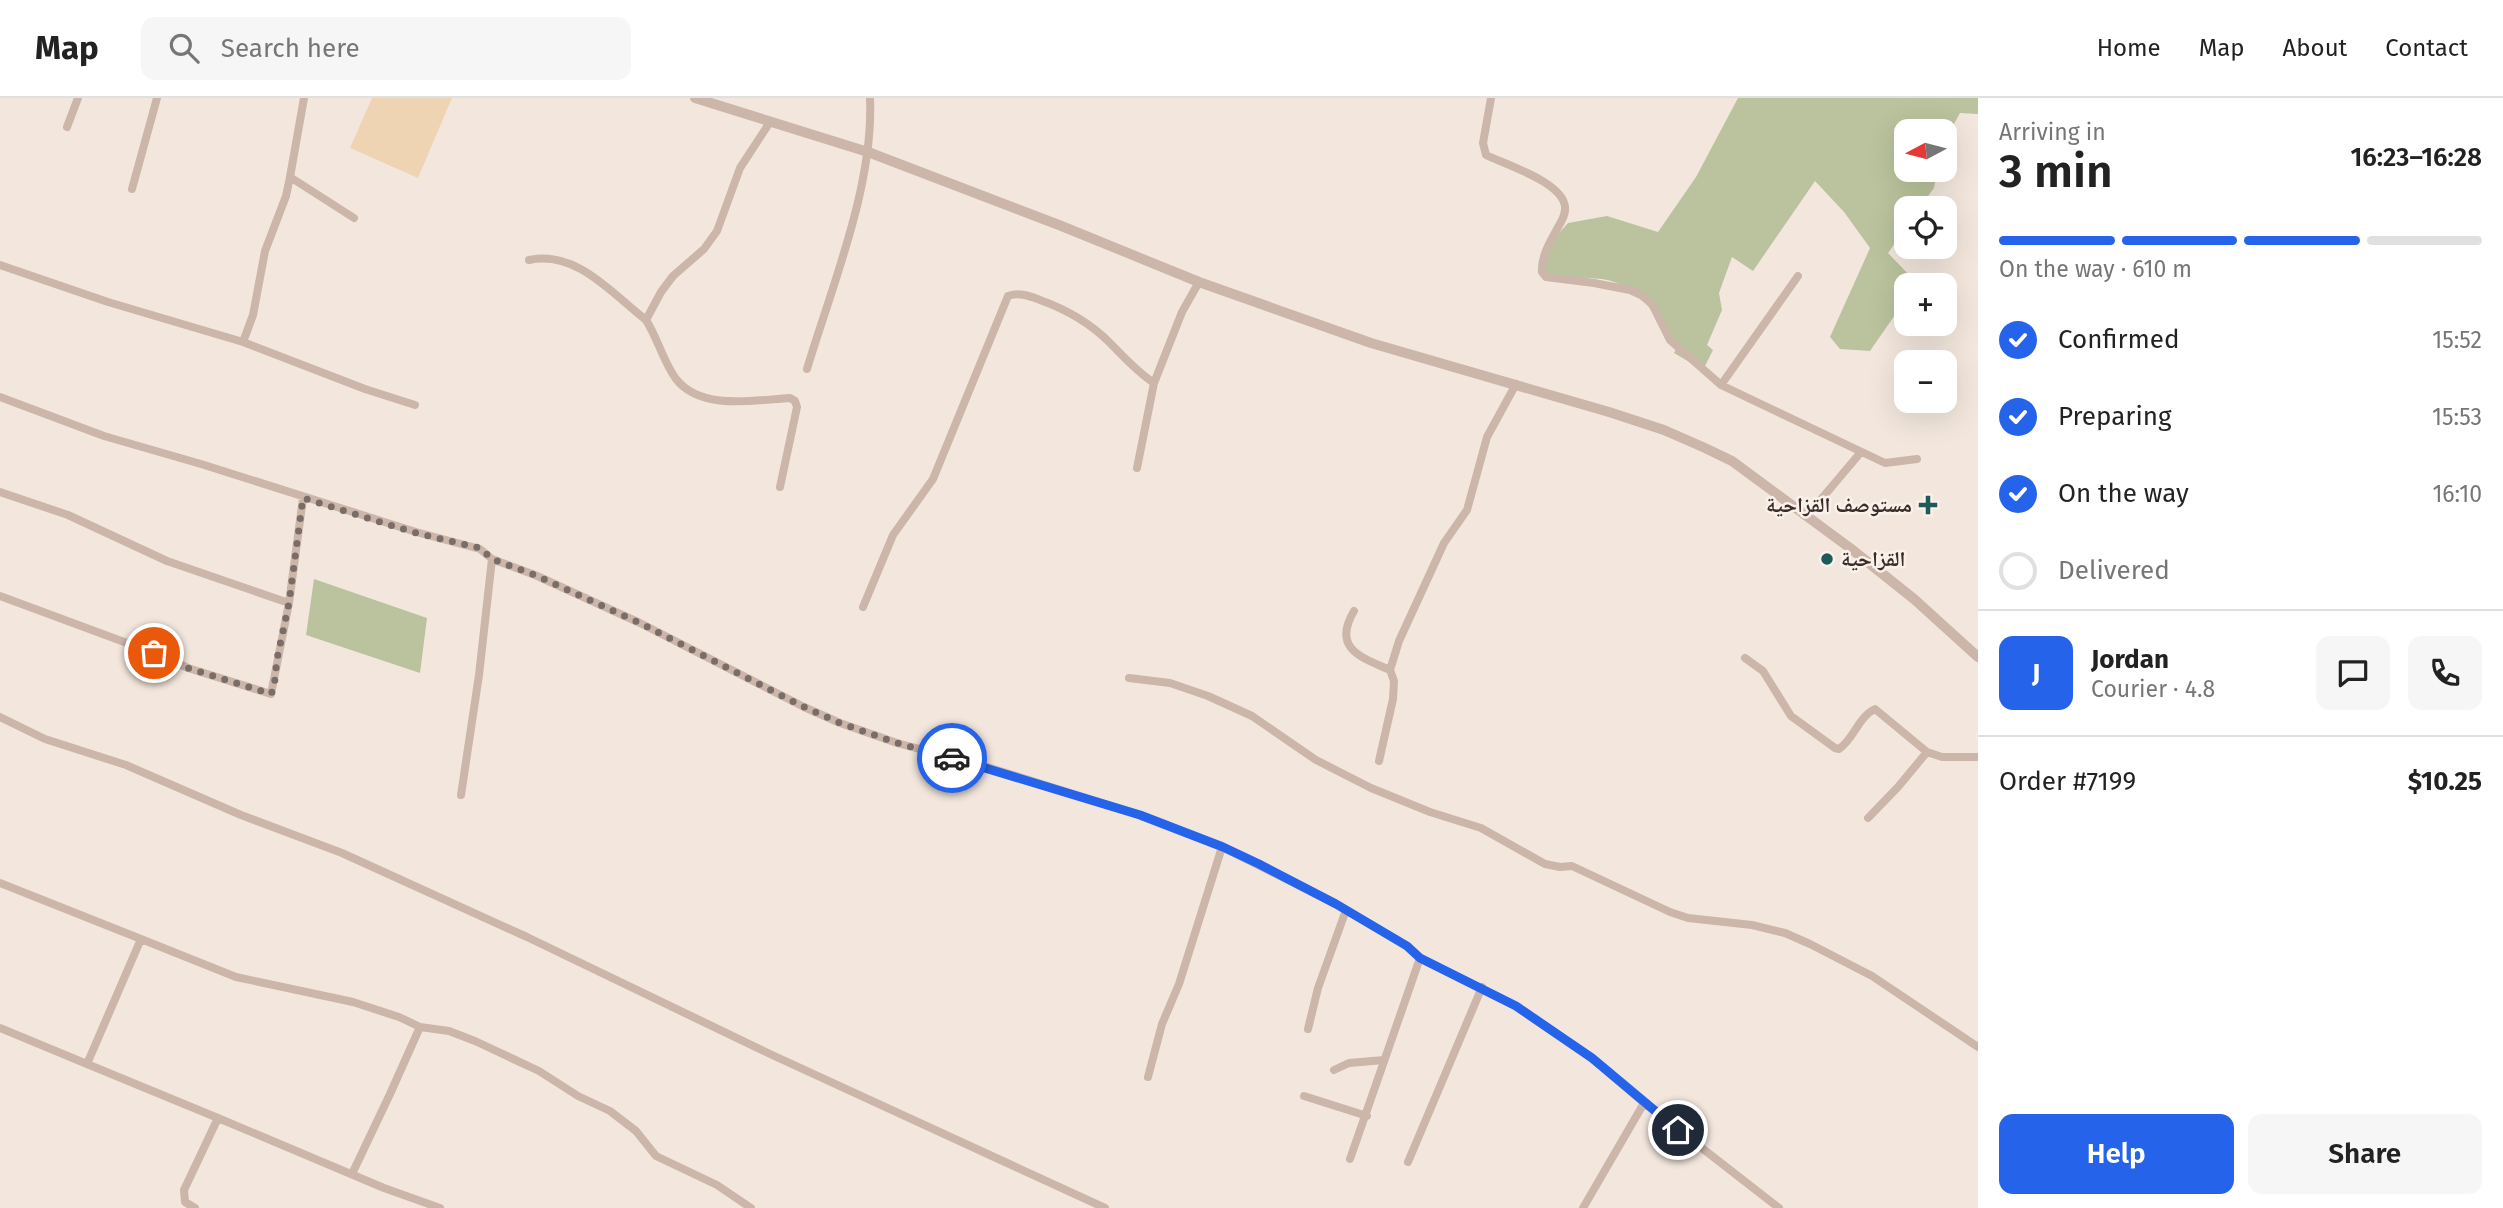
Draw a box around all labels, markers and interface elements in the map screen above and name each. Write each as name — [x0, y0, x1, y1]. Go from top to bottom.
search box — [141, 17, 631, 80]
text: Map — [35, 28, 99, 68]
icon: search — [165, 29, 203, 67]
text: Search here — [221, 33, 360, 64]
text: Home — [2097, 34, 2161, 62]
text: Map — [2199, 34, 2245, 62]
text: About — [2283, 34, 2347, 62]
text: Contact — [2385, 34, 2468, 62]
text: Arriving in — [1999, 118, 2106, 146]
north arrow — [1894, 119, 1956, 182]
map controls — [1894, 119, 1957, 413]
text: 16:23–16:28 — [2350, 142, 2482, 173]
text: 3 min — [1999, 144, 2113, 199]
button: locate — [1894, 196, 1957, 259]
text: On the way · 610 m — [1999, 255, 2192, 283]
button: + — [1894, 273, 1957, 336]
icon: check — [1999, 321, 2037, 359]
text: Confirmed — [2058, 324, 2179, 355]
text: 15:52 — [2432, 326, 2482, 354]
button: − — [1894, 350, 1957, 413]
icon: check — [1999, 398, 2037, 436]
text: Preparing — [2058, 401, 2171, 432]
text: 15:53 — [2432, 403, 2482, 431]
icon: check — [1999, 475, 2037, 513]
text: On the way — [2058, 478, 2189, 509]
text: 16:10 — [2432, 480, 2482, 508]
place label: مستوصف القزاحية — [1766, 492, 1912, 518]
marker: مستوصف القزاحية — [1918, 495, 1938, 515]
place label: القزاحية — [1841, 546, 1905, 572]
marker: القزاحية — [1819, 551, 1835, 567]
text: Delivered — [2058, 555, 2170, 586]
pin — [124, 623, 184, 683]
icon: bag — [135, 634, 173, 672]
button: chat — [2316, 636, 2390, 710]
button: phone — [2408, 636, 2482, 710]
text: Jordan — [2091, 644, 2169, 675]
text: J — [2032, 658, 2040, 689]
text: Courier · 4.8 — [2091, 675, 2215, 703]
courier — [917, 723, 987, 793]
icon: car — [933, 739, 971, 777]
text: Order #7199 — [1999, 766, 2136, 797]
text: $10.25 — [2408, 766, 2482, 797]
pin — [1648, 1100, 1708, 1160]
icon: home — [1659, 1111, 1697, 1149]
button: Help — [1999, 1114, 2234, 1194]
button: Share — [2248, 1114, 2482, 1194]

